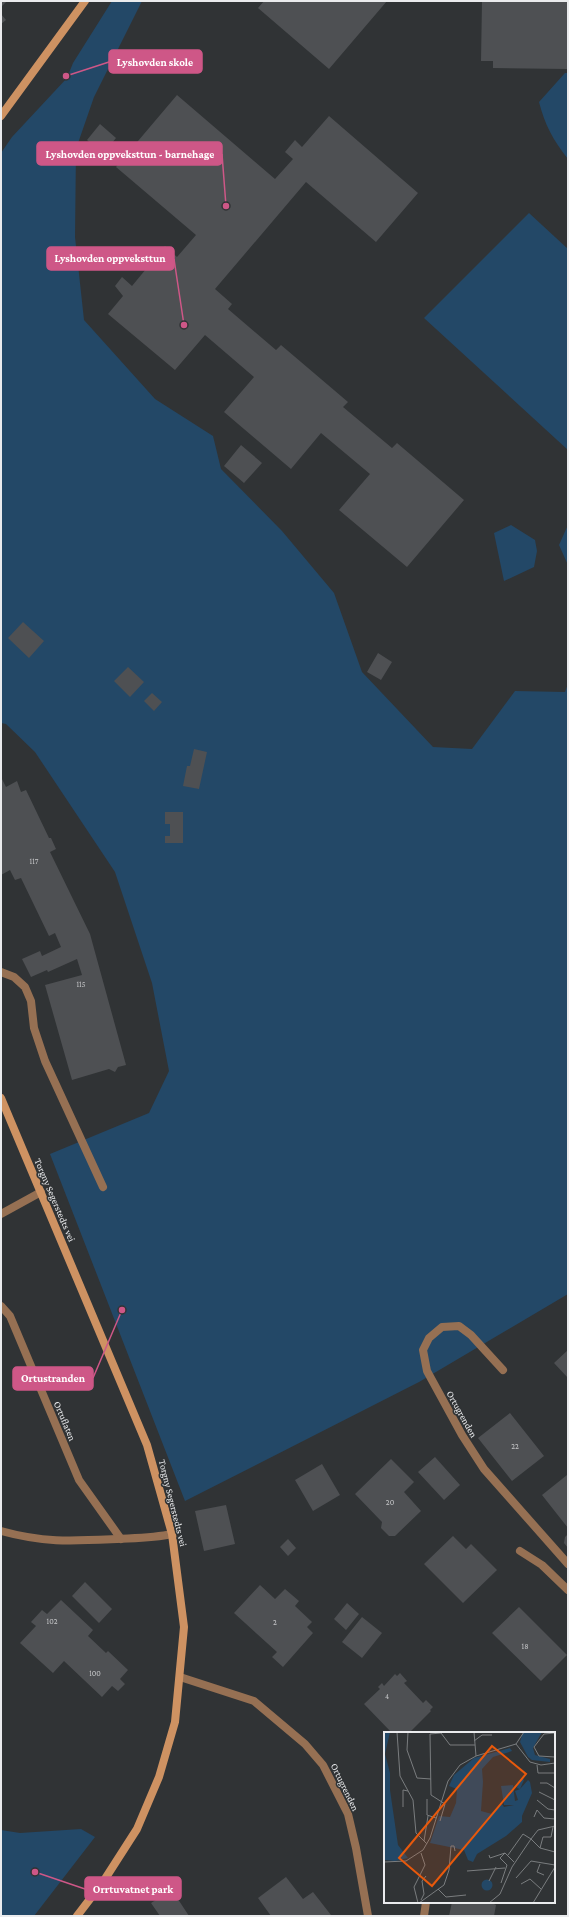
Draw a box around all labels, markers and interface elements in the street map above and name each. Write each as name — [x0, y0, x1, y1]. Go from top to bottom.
callout: Lyshovden skole — [109, 50, 202, 73]
text: Lyshovden skole — [117, 56, 193, 68]
callout: Lyshovden oppveksttun - barnehage — [37, 142, 222, 165]
text: Lyshovden oppveksttun - barnehage — [46, 148, 214, 160]
callout: Lyshovden oppveksttun — [47, 247, 174, 270]
text: Lyshovden oppveksttun — [55, 252, 166, 264]
house number: 117 — [30, 857, 39, 866]
house number: 115 — [76, 980, 86, 989]
street label: Torgny Segerstedts vei — [33, 1157, 78, 1244]
callout: Ortustranden — [13, 1367, 93, 1390]
text: Ortustranden — [21, 1372, 86, 1384]
street label: Ortugrenden — [445, 1389, 480, 1440]
street label: Ortuflaten — [52, 1400, 79, 1443]
house number: 22 — [511, 1442, 519, 1451]
street label: Torgny Segerstedts vei — [157, 1458, 189, 1548]
house number: 20 — [386, 1498, 395, 1507]
house number: 102 — [47, 1617, 58, 1626]
house number: 2 — [273, 1618, 277, 1627]
house number: 18 — [522, 1642, 528, 1651]
house number: 100 — [89, 1669, 101, 1678]
house number: 4 — [385, 1692, 389, 1701]
inset map — [384, 1732, 555, 1903]
street label: Ortugrenden — [329, 1761, 362, 1813]
callout: Orrtuvatnet park — [85, 1877, 181, 1900]
text: Orrtuvatnet park — [93, 1883, 174, 1895]

